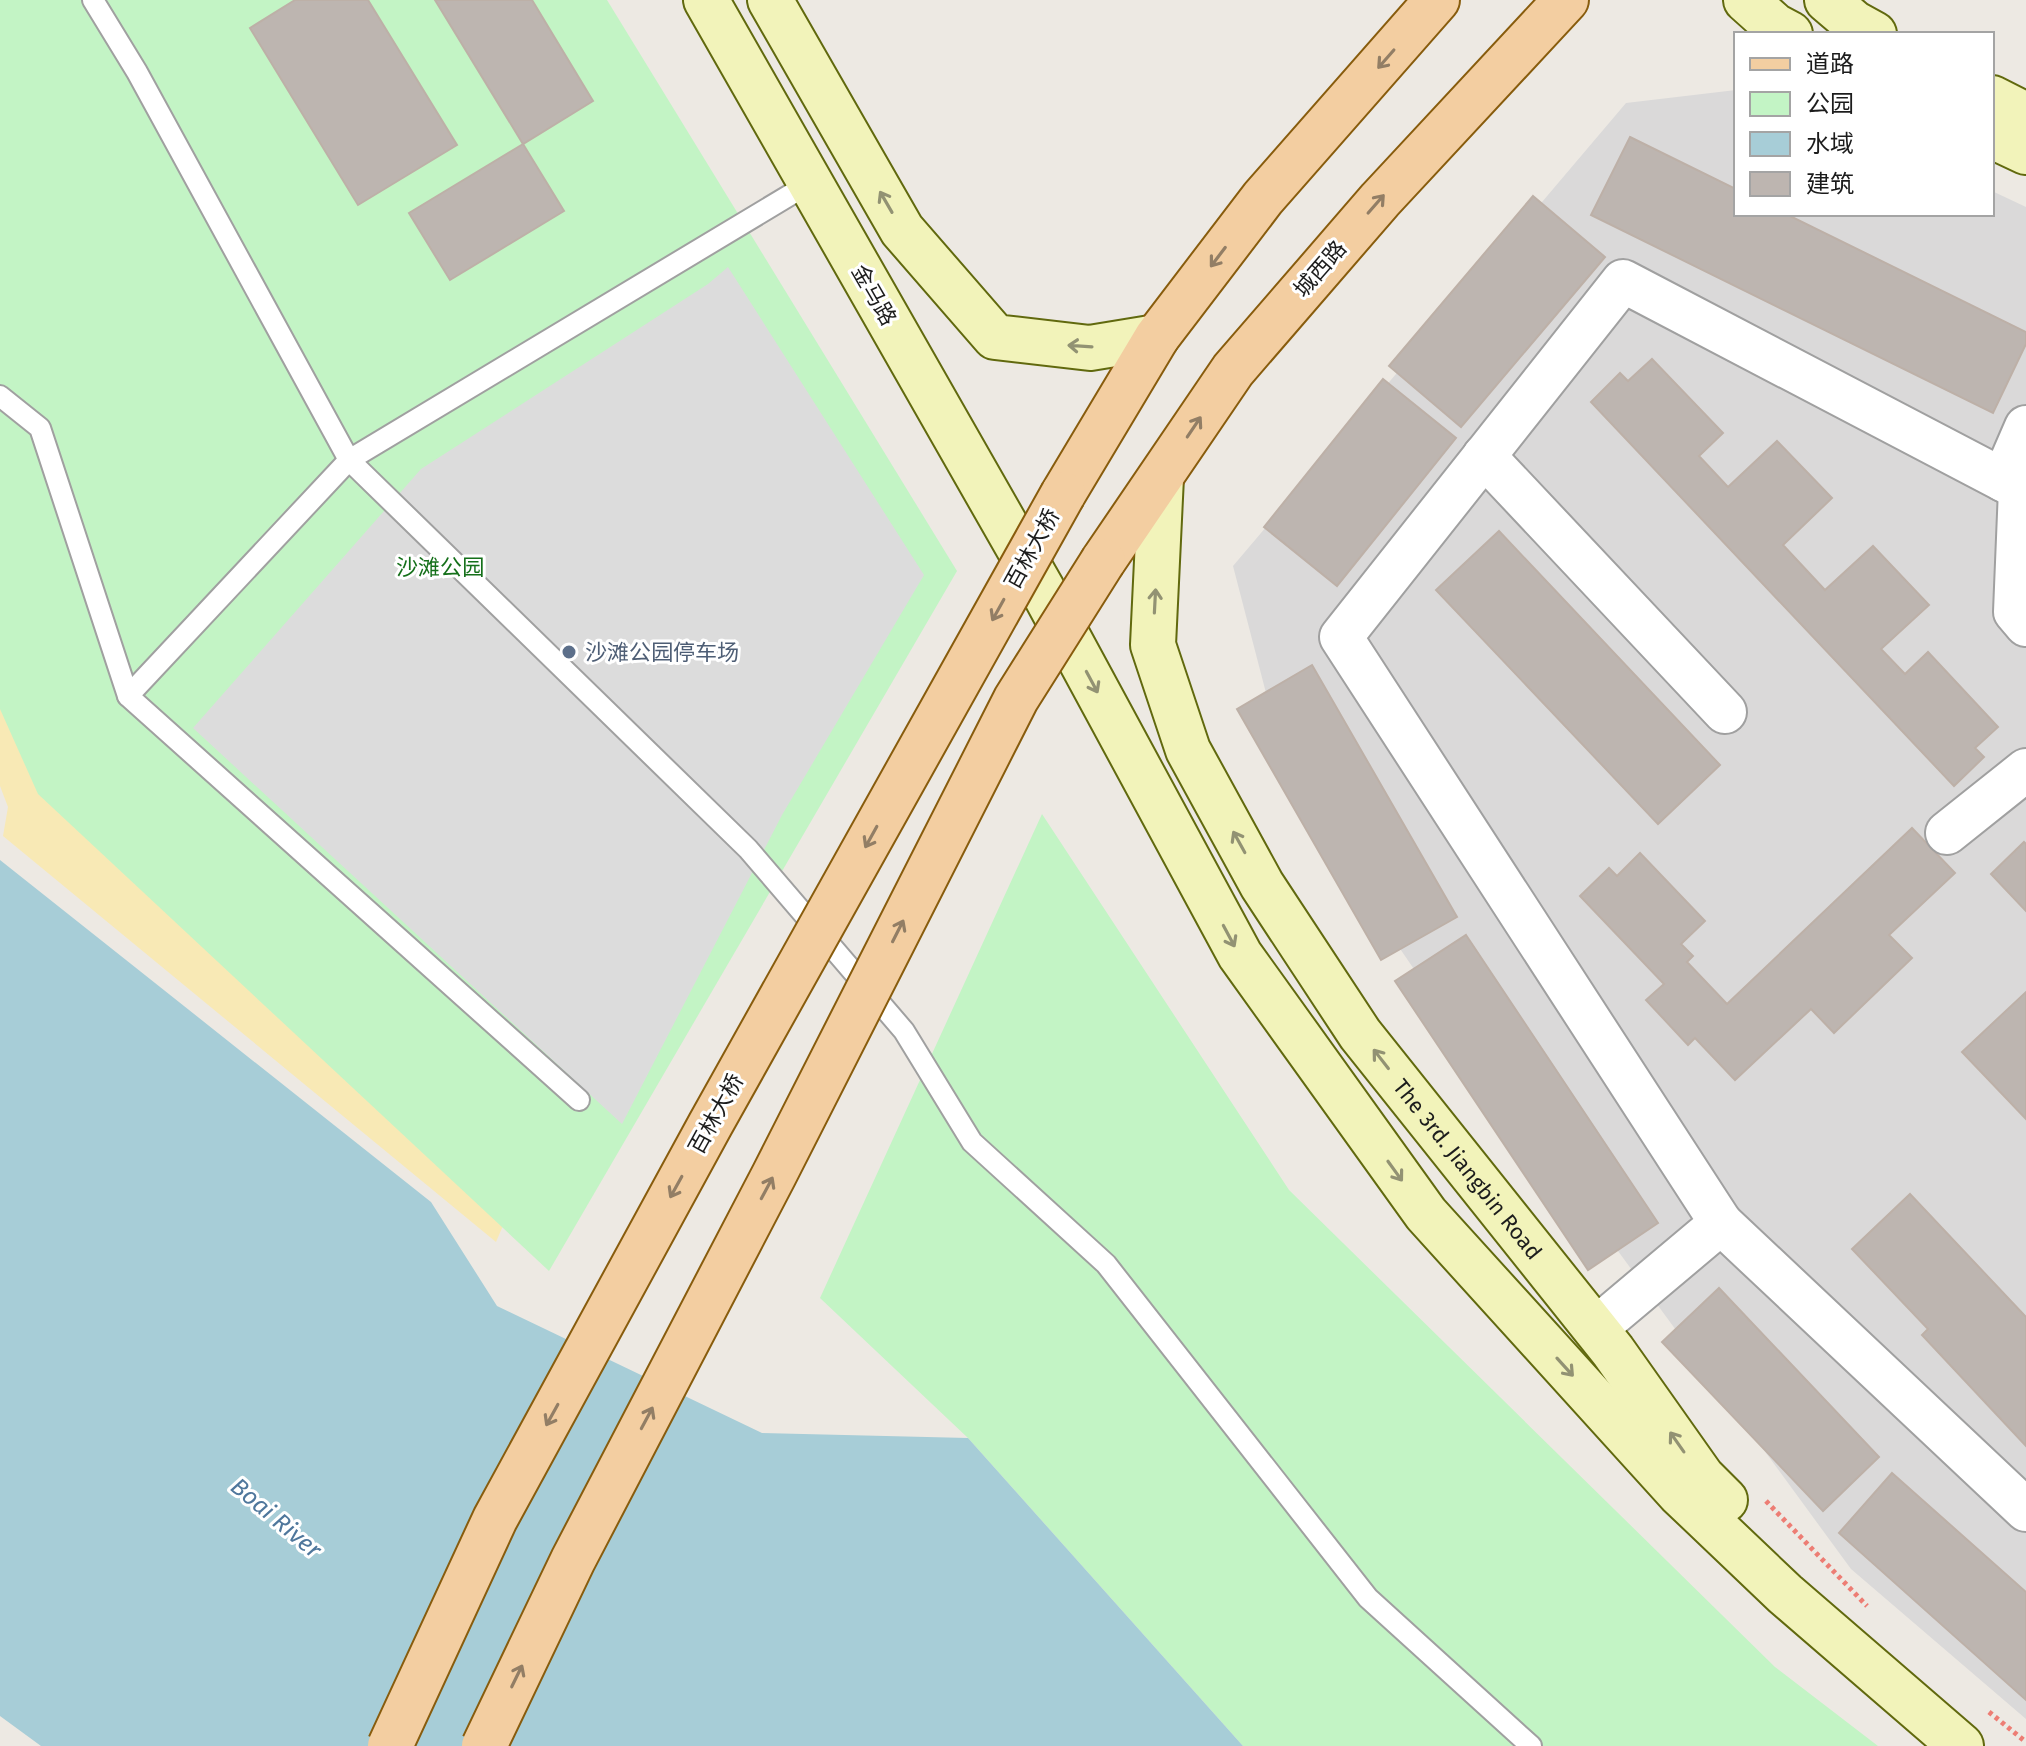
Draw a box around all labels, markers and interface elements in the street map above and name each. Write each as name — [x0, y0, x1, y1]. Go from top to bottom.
legend — [1734, 32, 1994, 216]
one-way arrow — [1378, 49, 1396, 69]
text: 道路 — [1806, 50, 1854, 78]
text: 公园 — [1806, 90, 1854, 118]
text: 水域 — [1806, 130, 1854, 158]
text: 建筑 — [1806, 170, 1854, 198]
one-way arrow — [878, 191, 894, 214]
one-way arrow — [1367, 195, 1385, 215]
street label: 城西路 — [1288, 235, 1352, 303]
one-way arrow — [1210, 246, 1227, 267]
street label: 金马路 — [846, 260, 902, 330]
one-way arrow — [1067, 338, 1094, 353]
one-way arrow — [1186, 416, 1203, 438]
street label: 百林大桥 — [999, 504, 1065, 594]
park label: 沙滩公园 — [396, 554, 484, 581]
one-way arrow — [1147, 588, 1162, 615]
one-way arrow — [990, 598, 1005, 622]
place label: 沙滩公园停车场 — [585, 639, 739, 666]
marker: 沙滩公园停车场 — [560, 643, 578, 661]
one-way arrow — [1085, 670, 1100, 694]
one-way arrow — [863, 825, 878, 849]
one-way arrow — [1230, 831, 1246, 854]
one-way arrow — [890, 920, 906, 944]
one-way arrow — [1222, 923, 1238, 947]
one-way arrow — [1372, 1049, 1390, 1070]
street label: 百林大桥 — [683, 1069, 749, 1159]
street label: The 3rd. Jiangbin Road — [1388, 1073, 1548, 1265]
one-way arrow — [1387, 1159, 1404, 1181]
one-way arrow — [668, 1174, 683, 1198]
one-way arrow — [759, 1176, 775, 1200]
one-way arrow — [1556, 1357, 1575, 1377]
one-way arrow — [544, 1403, 559, 1427]
one-way arrow — [639, 1407, 655, 1431]
one-way arrow — [1669, 1431, 1685, 1453]
water label: Boai River — [225, 1472, 327, 1564]
one-way arrow — [510, 1664, 526, 1688]

